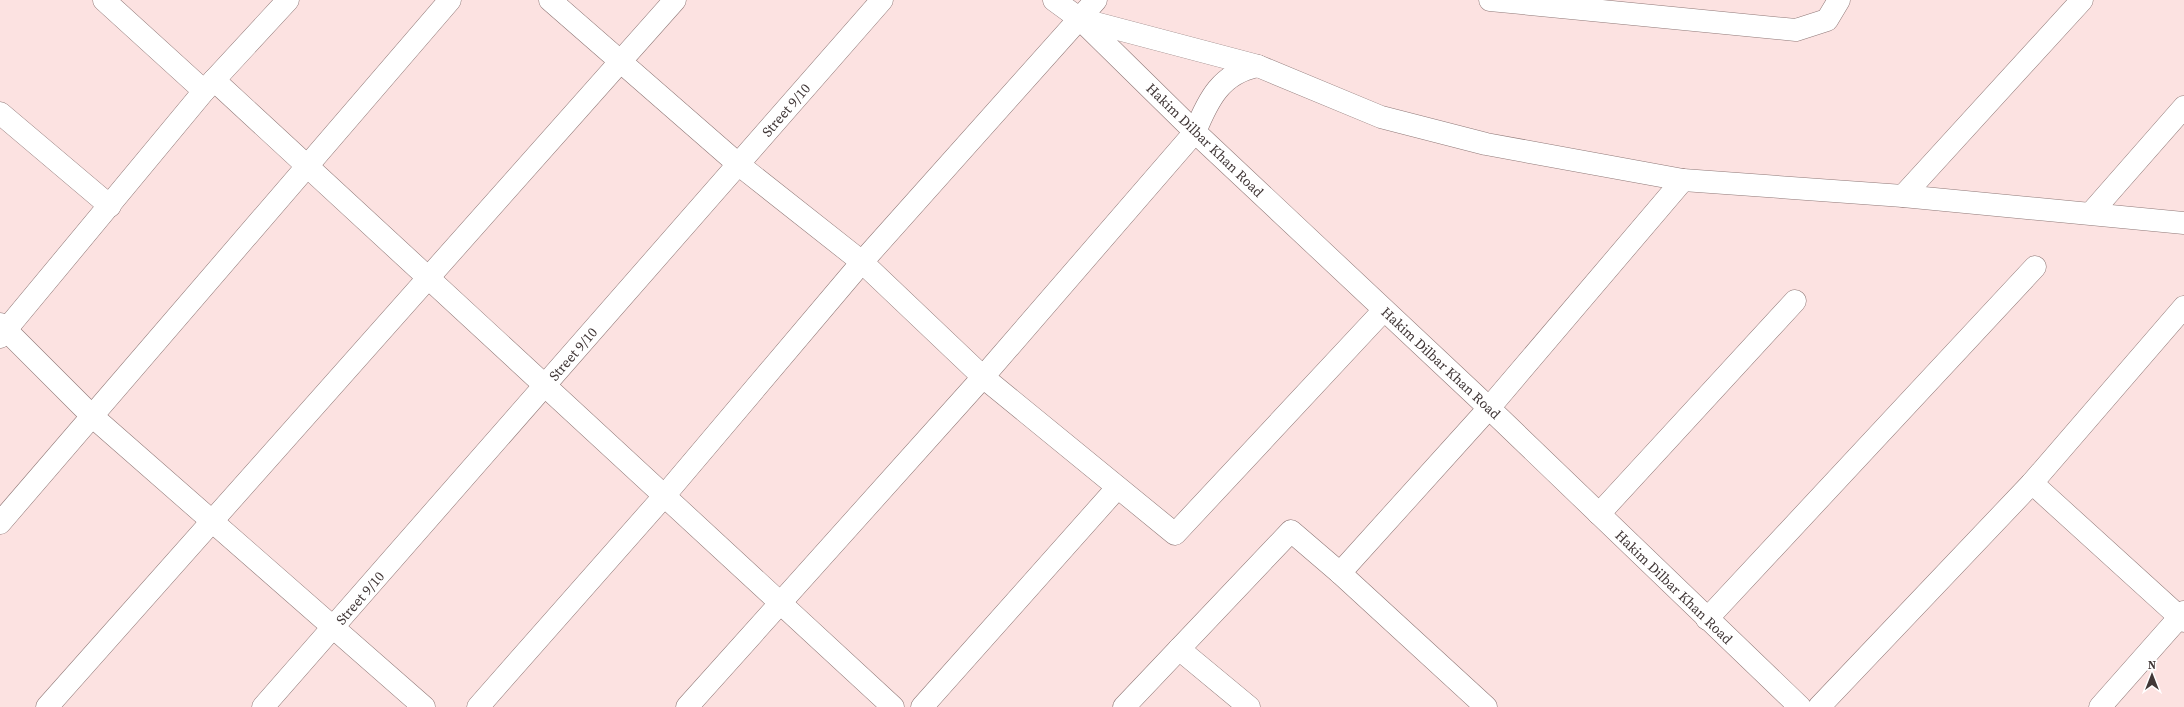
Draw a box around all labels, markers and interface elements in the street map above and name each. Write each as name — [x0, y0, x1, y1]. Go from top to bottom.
street label: Hakim Dilbar Khan Road — [1142, 78, 1268, 202]
street label: Street 9/10 — [757, 79, 815, 141]
street label: Hakim Dilbar Khan Road — [1377, 302, 1505, 424]
street label: Street 9/10 — [544, 323, 602, 385]
street label: Hakim Dilbar Khan Road — [1611, 525, 1737, 649]
street label: Street 9/10 — [331, 567, 389, 629]
north arrow — [2132, 655, 2172, 695]
text: N — [2148, 658, 2156, 673]

